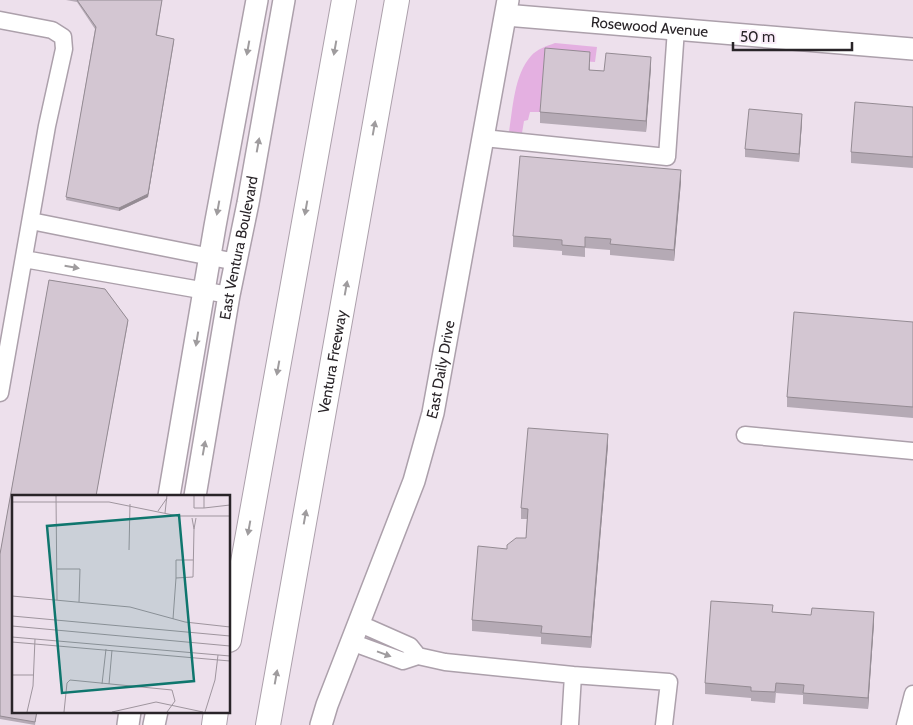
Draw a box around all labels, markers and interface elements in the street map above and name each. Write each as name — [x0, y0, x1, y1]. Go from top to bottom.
street label: Rosewood Avenue — [590, 13, 709, 41]
scale bar — [733, 20, 852, 52]
text: 50 m — [740, 28, 775, 46]
one-way arrow — [243, 40, 251, 56]
one-way arrow — [331, 40, 339, 56]
one-way arrow — [371, 120, 379, 136]
one-way arrow — [255, 137, 263, 153]
street label: East Ventura Boulevard — [216, 175, 262, 321]
one-way arrow — [214, 200, 222, 216]
one-way arrow — [302, 200, 310, 216]
one-way arrow — [64, 264, 80, 272]
one-way arrow — [342, 280, 350, 296]
street label: Ventura Freeway — [315, 308, 351, 415]
street label: East Daily Drive — [423, 319, 459, 421]
one-way arrow — [192, 332, 200, 348]
one-way arrow — [273, 360, 281, 376]
one-way arrow — [200, 440, 208, 456]
inset map — [12, 495, 230, 712]
one-way arrow — [301, 509, 309, 525]
one-way arrow — [244, 520, 252, 536]
one-way arrow — [377, 650, 392, 658]
one-way arrow — [273, 669, 281, 685]

